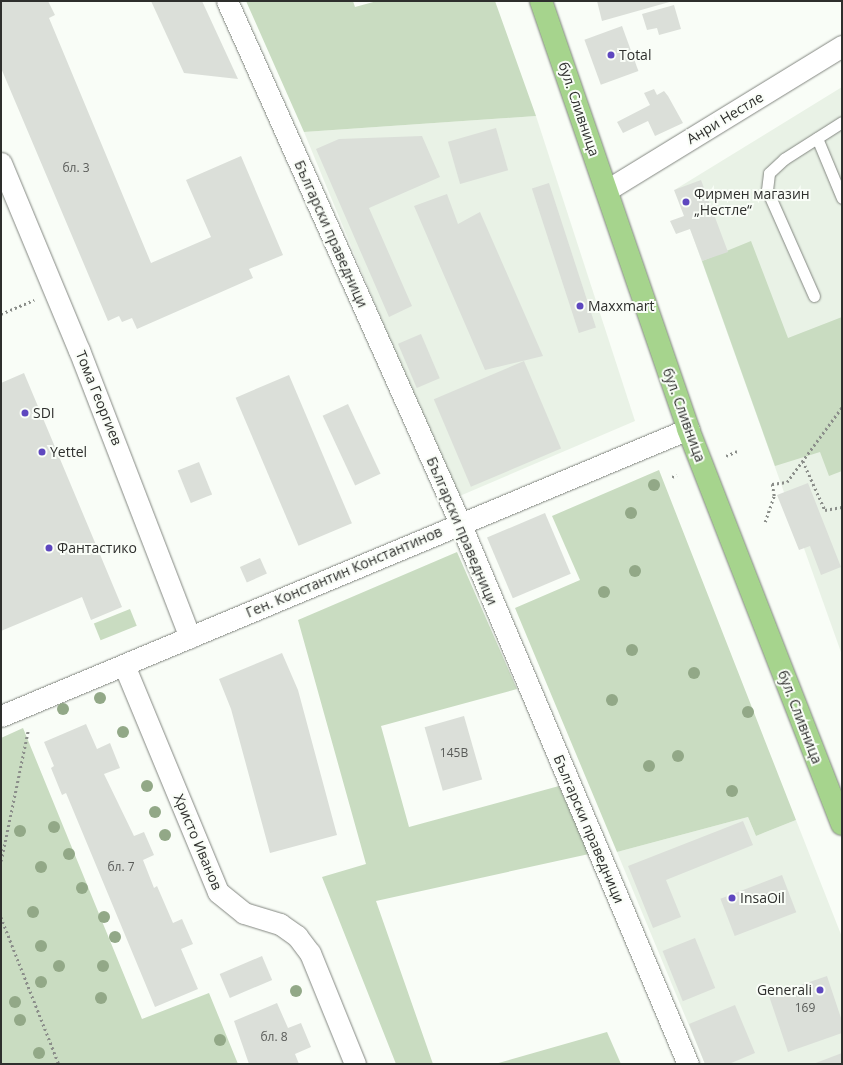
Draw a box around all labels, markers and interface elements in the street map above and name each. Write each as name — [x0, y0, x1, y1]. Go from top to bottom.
place label: Total — [619, 47, 651, 63]
marker: Total — [606, 50, 616, 60]
street label: бул. Сливница — [555, 60, 603, 158]
street label: Анри Нестле — [684, 89, 766, 147]
street label: Български праведници — [291, 158, 371, 310]
house number: бл. 3 — [62, 161, 90, 175]
place label: Фирмен магазин „Нестле“ — [694, 186, 810, 218]
marker: Фирмен магазин „Нестле“ — [681, 197, 691, 207]
place label: Maxxmart — [588, 298, 654, 314]
marker: Maxxmart — [575, 301, 585, 311]
street label: Тома Георгиев — [72, 348, 126, 448]
street label: бул. Сливница — [659, 366, 709, 464]
place label: SDI — [33, 405, 55, 421]
marker: SDI — [20, 408, 30, 418]
place label: Yettel — [50, 444, 87, 460]
marker: Yettel — [37, 447, 47, 457]
street label: Български праведници — [423, 454, 501, 608]
street label: Ген. Константин Константинов — [243, 523, 445, 621]
place label: Фантастико — [57, 540, 137, 556]
marker: Фантастико — [44, 543, 54, 553]
street label: бул. Сливница — [774, 668, 826, 766]
house number: 145В — [440, 746, 468, 760]
street label: Български праведници — [550, 752, 628, 906]
street label: Христо Иванов — [170, 791, 226, 893]
house number: бл. 7 — [107, 860, 135, 874]
place label: InsaOil — [740, 890, 785, 906]
marker: InsaOil — [727, 893, 737, 903]
place label: Generali — [757, 982, 812, 998]
marker: Generali — [815, 985, 825, 995]
house number: 169 — [795, 1001, 815, 1015]
house number: бл. 8 — [260, 1030, 288, 1044]

